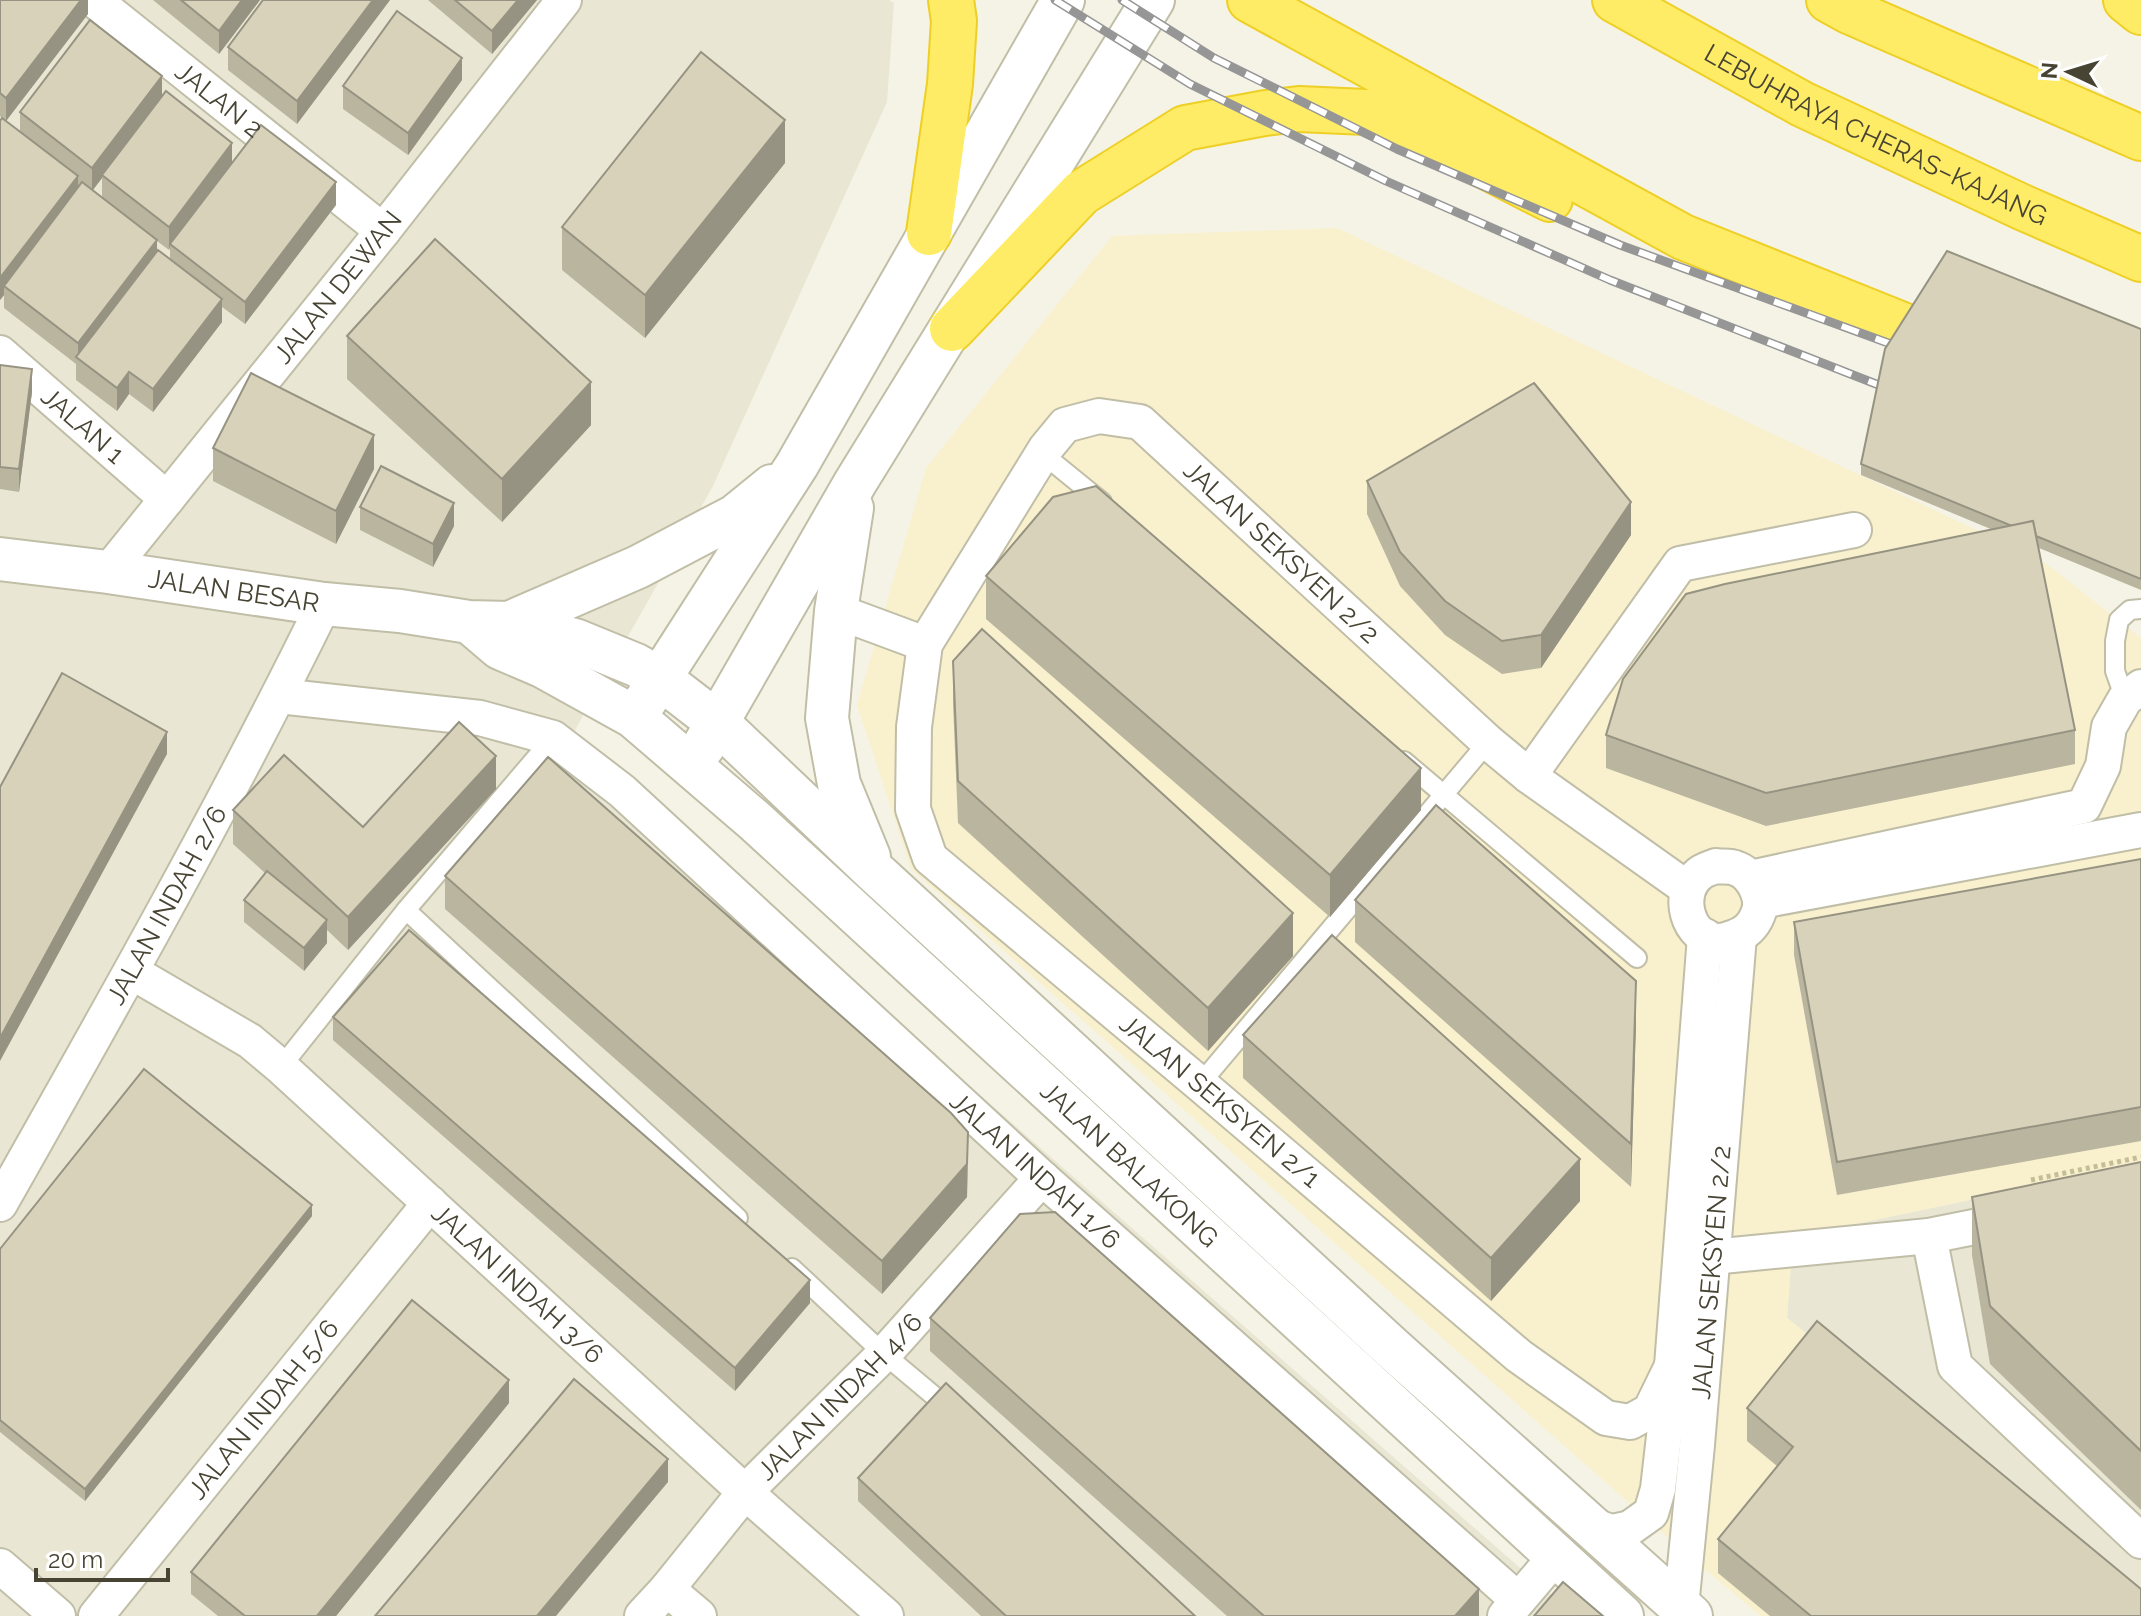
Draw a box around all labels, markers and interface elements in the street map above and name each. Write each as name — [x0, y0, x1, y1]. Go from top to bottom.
north arrow — [2029, 32, 2109, 112]
street label: LEBUHRAYA CHERAS–KAJANG — [1699, 36, 2053, 230]
street label: JALAN 2 — [170, 56, 268, 144]
street label: JALAN DEWAN — [267, 205, 408, 369]
street label: JALAN 1 — [35, 381, 130, 470]
street label: JALAN SEKSYEN 2/2 — [1178, 455, 1385, 649]
street label: JALAN BESAR — [146, 563, 321, 618]
street label: JALAN INDAH 2/6 — [100, 801, 233, 1010]
street label: JALAN SEKSYEN 2/1 — [1114, 1008, 1326, 1194]
street label: JALAN BALAKONG — [1034, 1075, 1225, 1253]
street label: JALAN INDAH 1/6 — [944, 1086, 1126, 1255]
street label: JALAN SEKSYEN 2/2 — [1686, 1144, 1737, 1400]
street label: JALAN INDAH 3/6 — [426, 1198, 610, 1370]
street label: JALAN INDAH 4/6 — [751, 1307, 929, 1486]
street label: JALAN INDAH 5/6 — [182, 1313, 345, 1505]
scale bar — [36, 1532, 168, 1582]
text: 20 m — [48, 1545, 103, 1574]

